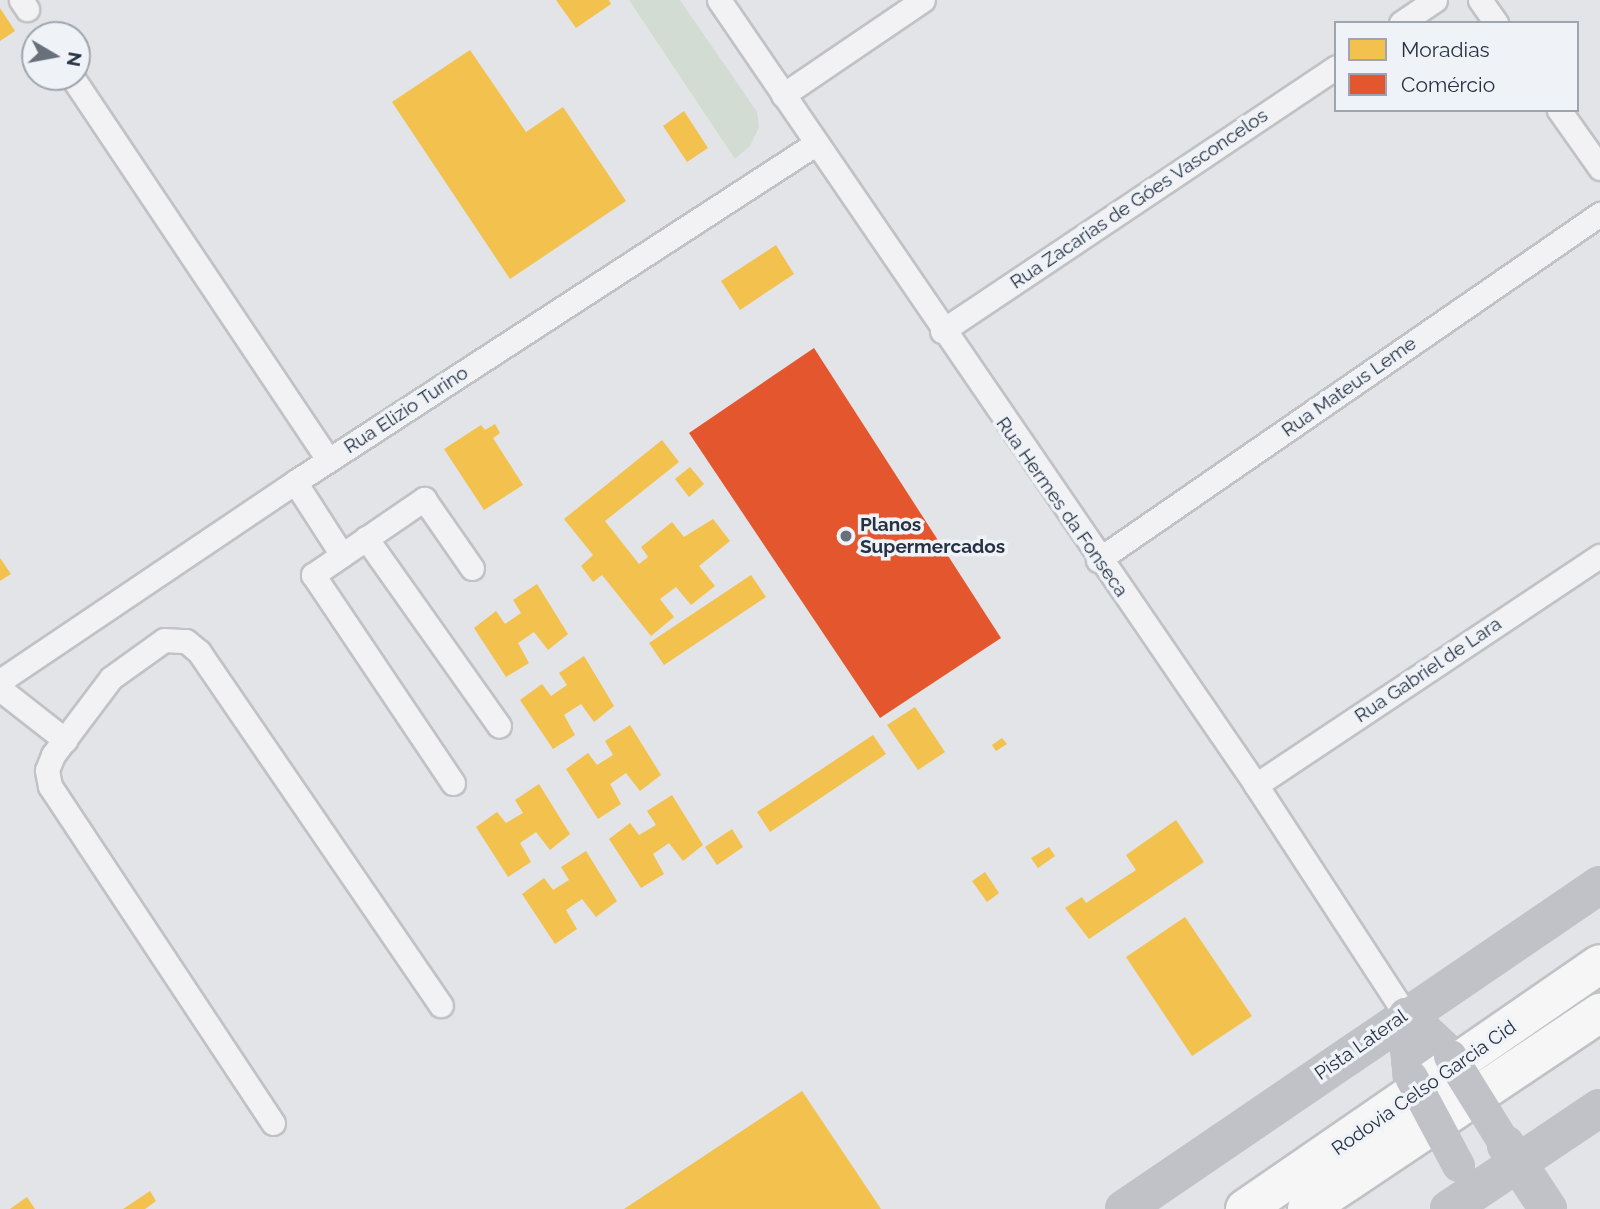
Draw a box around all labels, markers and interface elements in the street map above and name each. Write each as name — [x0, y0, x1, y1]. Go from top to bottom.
north arrow — [21, 21, 91, 91]
legend — [1334, 21, 1579, 112]
text: Moradias — [1401, 37, 1490, 62]
text: N — [63, 50, 87, 68]
text: Comércio — [1401, 72, 1495, 97]
street label: Rua Zacarias de Góes Vasconcelos — [1006, 104, 1272, 294]
street label: Rua Mateus Leme — [1277, 332, 1421, 442]
street label: Rua Elizio Turino — [340, 361, 472, 459]
street label: Rua Hermes da Fonseca — [991, 413, 1133, 601]
place label: Planos Supermercados — [860, 514, 1005, 558]
marker: Planos Supermercados — [838, 528, 854, 544]
street label: Rua Gabriel de Lara — [1350, 612, 1506, 728]
street label: Pista Lateral — [1310, 1005, 1412, 1085]
street label: Rodovia Celso Garcia Cid — [1328, 1016, 1520, 1160]

